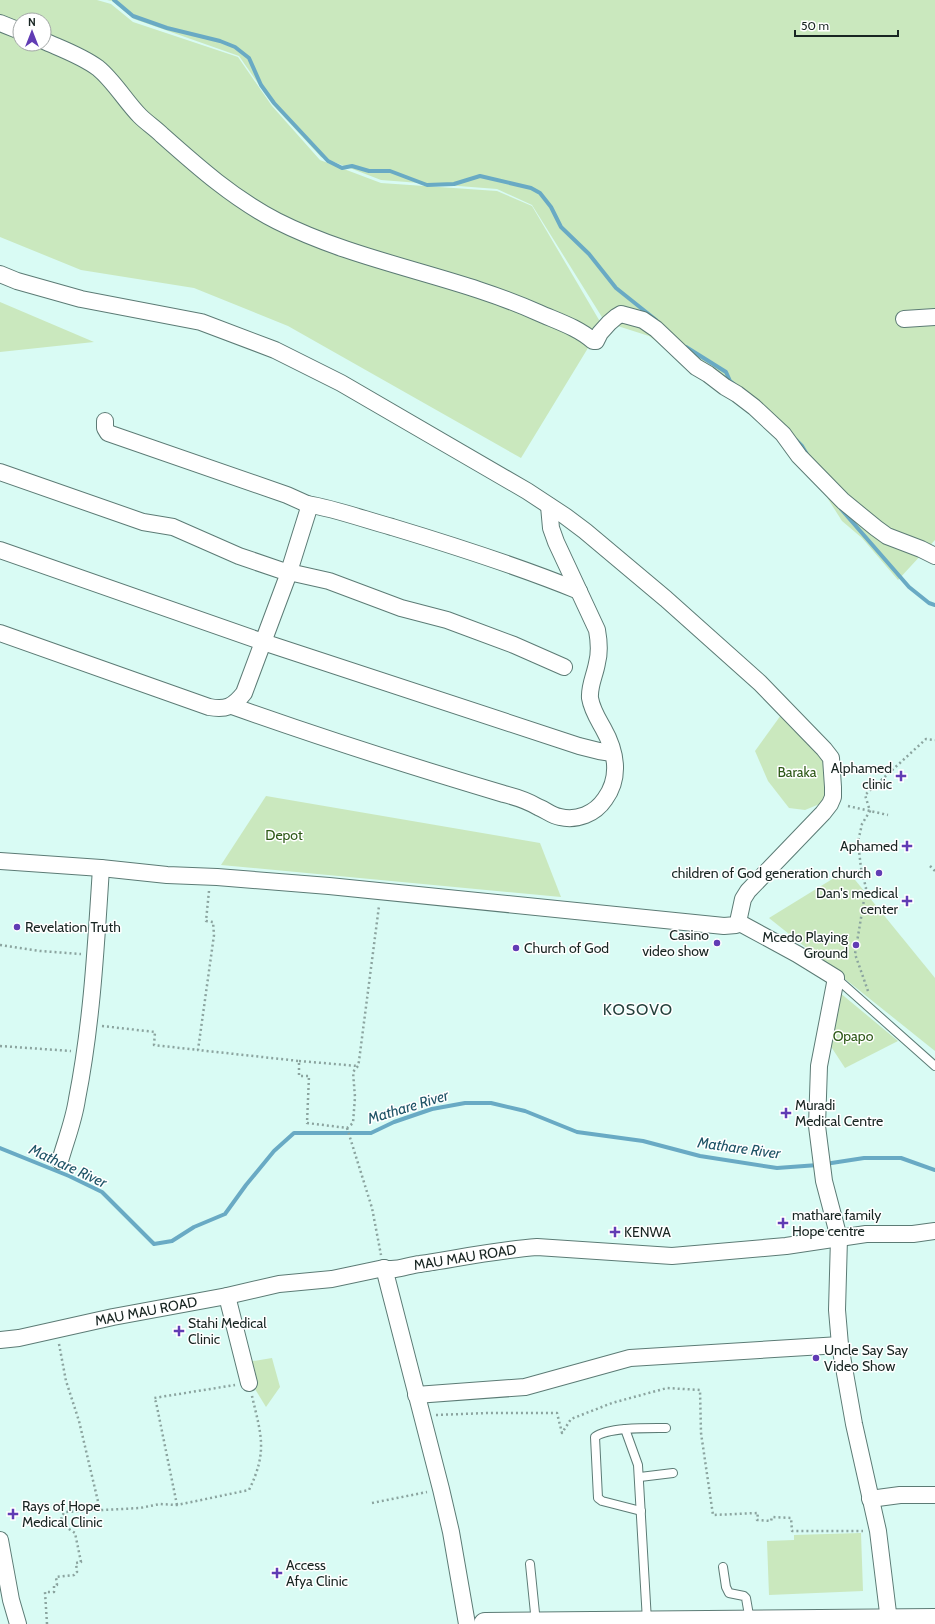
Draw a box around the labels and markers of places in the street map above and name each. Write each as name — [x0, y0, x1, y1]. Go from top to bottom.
place label: Alphamed clinic — [831, 759, 892, 793]
marker: Alphamed clinic — [895, 770, 907, 782]
place label: Aphamed — [840, 837, 898, 855]
marker: Aphamed — [901, 840, 913, 852]
place label: children of God generation church — [671, 864, 871, 882]
marker: children of God generation church — [874, 868, 884, 878]
place label: Dan's medical center — [816, 884, 899, 918]
marker: Dan's medical center — [901, 895, 913, 907]
place label: Revelation Truth — [25, 918, 121, 936]
marker: Revelation Truth — [12, 922, 22, 932]
place label: Casino video show — [642, 926, 709, 960]
place label: Mcedo Playing Ground — [762, 928, 849, 962]
marker: Casino video show — [712, 938, 722, 948]
place label: Church of God — [524, 939, 609, 957]
marker: Mcedo Playing Ground — [851, 940, 861, 950]
marker: Church of God — [511, 943, 521, 953]
place label: Muradi Medical Centre — [795, 1096, 883, 1130]
marker: Muradi Medical Centre — [780, 1107, 792, 1119]
place label: mathare family Hope centre — [792, 1206, 881, 1240]
marker: mathare family Hope centre — [777, 1217, 789, 1229]
place label: KENWA — [624, 1223, 671, 1241]
marker: KENWA — [609, 1226, 621, 1238]
place label: Stahi Medical Clinic — [188, 1314, 267, 1348]
marker: Stahi Medical Clinic — [173, 1325, 185, 1337]
place label: Uncle Say Say Video Show — [824, 1341, 908, 1375]
marker: Uncle Say Say Video Show — [811, 1353, 821, 1363]
place label: Rays of Hope Medical Clinic — [22, 1497, 103, 1531]
marker: Rays of Hope Medical Clinic — [7, 1508, 19, 1520]
place label: Access Afya Clinic — [286, 1556, 348, 1590]
marker: Access Afya Clinic — [271, 1567, 283, 1579]

